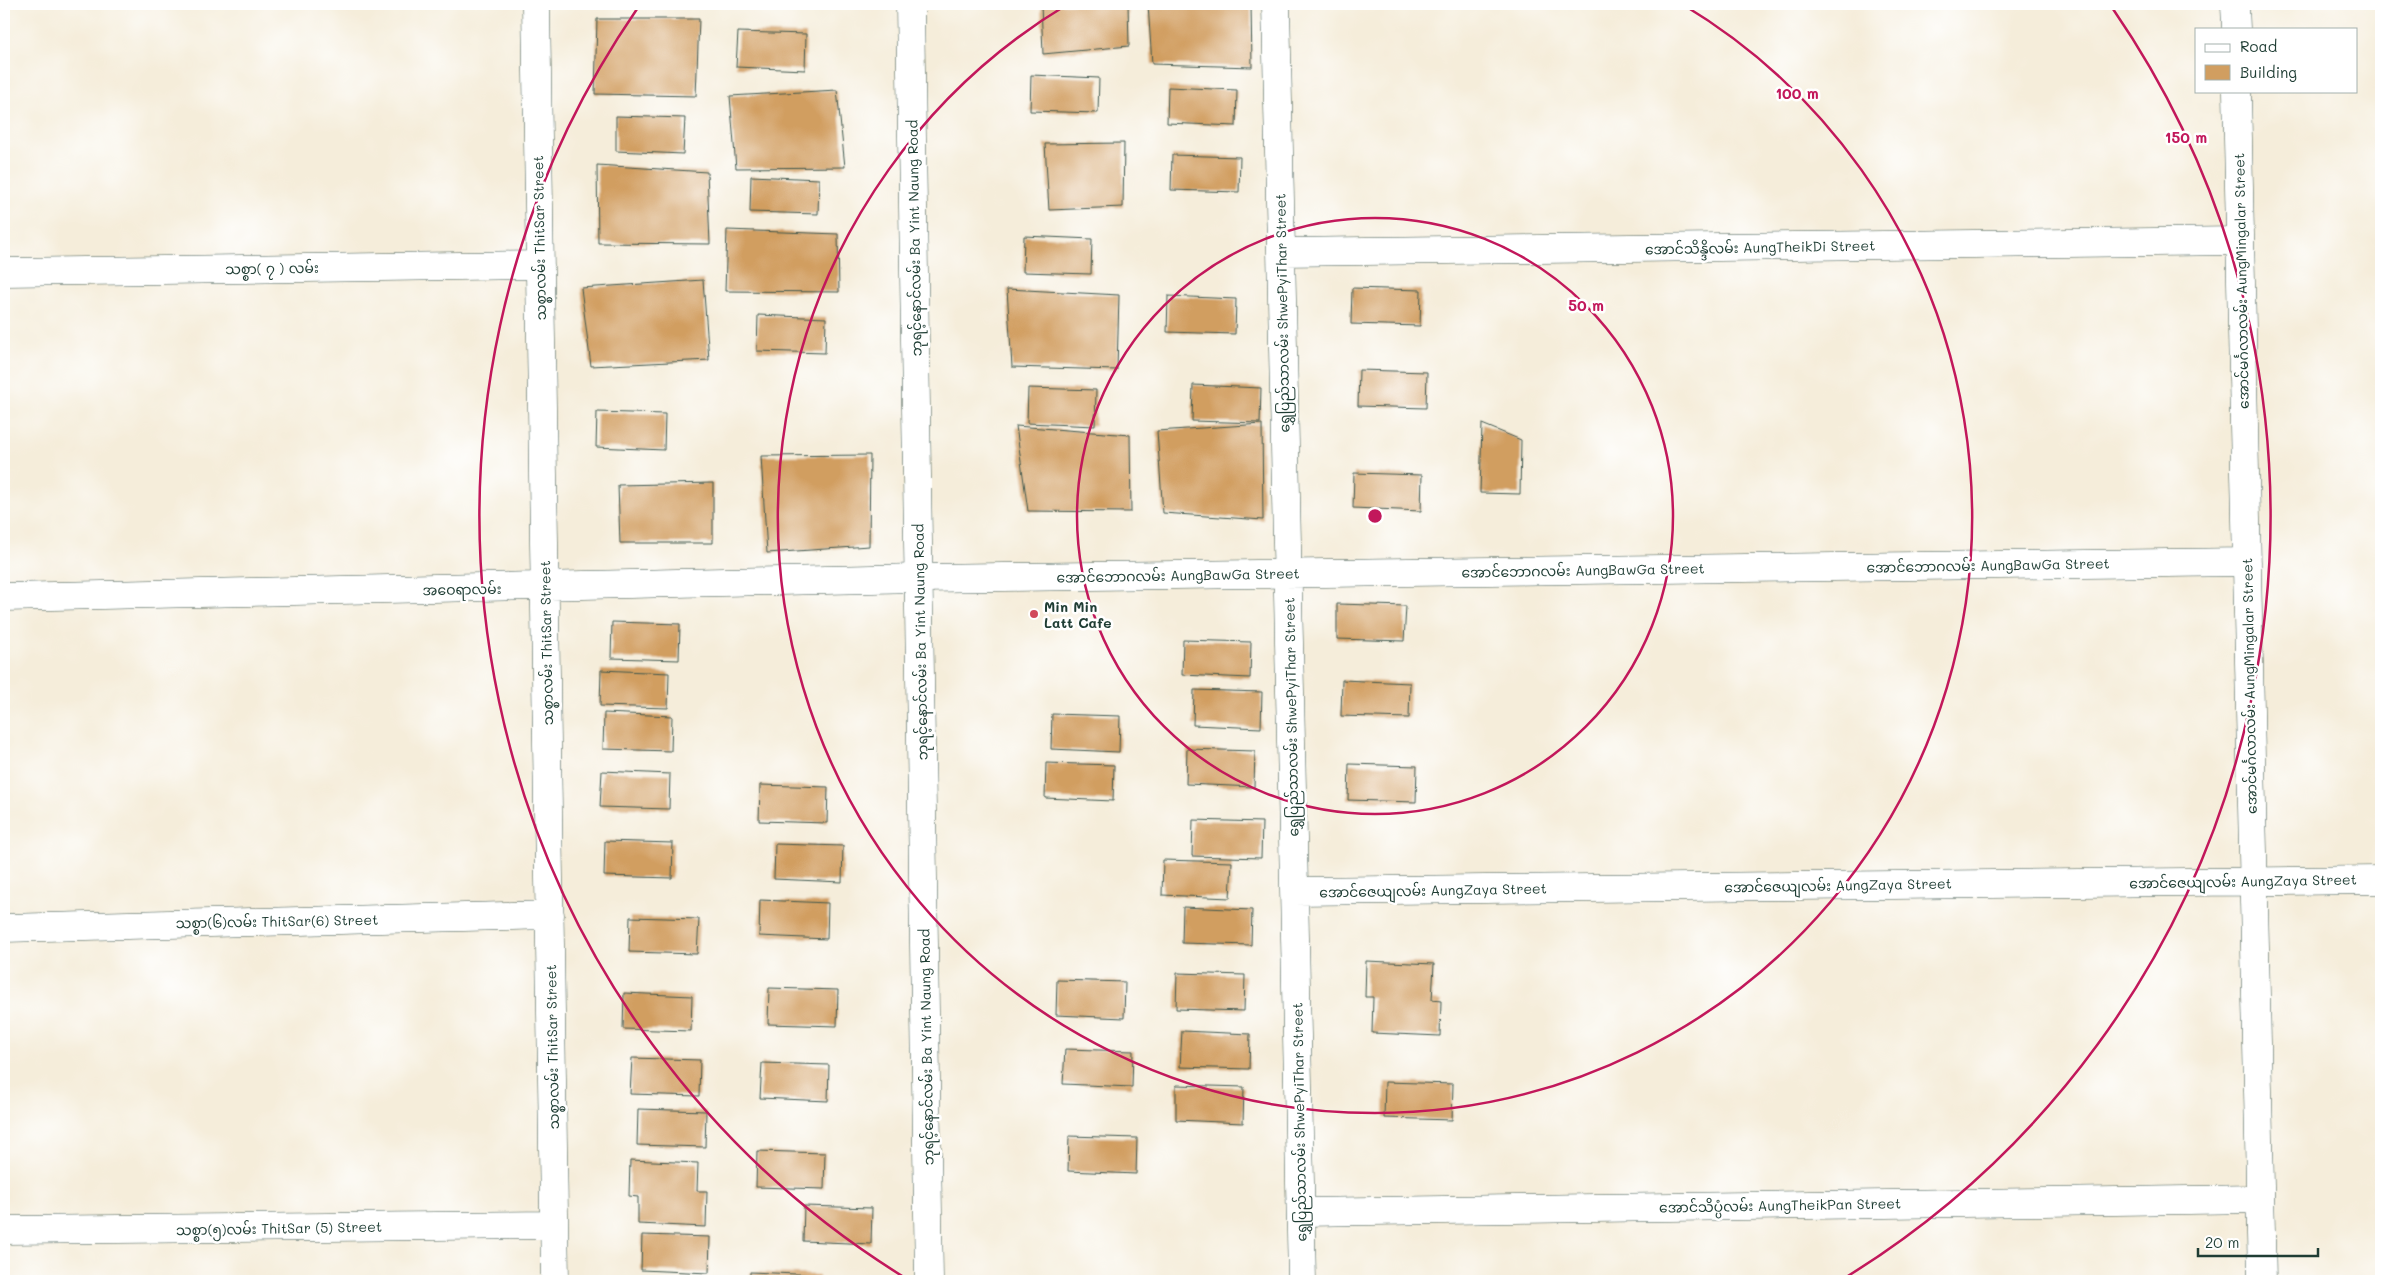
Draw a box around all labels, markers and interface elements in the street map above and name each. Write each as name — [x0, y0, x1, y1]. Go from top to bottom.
legend — [2195, 28, 2358, 92]
text: Road — [2240, 36, 2277, 56]
text: Building — [2240, 62, 2297, 82]
text: 100 m — [1775, 83, 1819, 103]
street label: ဘုရင့်နောင်လမ်း Ba Yint Naung Road — [902, 119, 929, 357]
text: 150 m — [2165, 127, 2207, 147]
street label: အောင်မင်္ဂလာလမ်း AungMingalar Street — [2229, 153, 2253, 409]
street label: သစ္စာလမ်း ThitSar Street — [528, 155, 553, 321]
street label: ရွှေပြည်သာလမ်း ShwePyiThar Street — [1270, 193, 1297, 433]
street label: အောင်သိန္ဒိလမ်း AungTheikDi Street — [1645, 235, 1875, 262]
street label: သစ္စာ( ၇ ) လမ်း — [225, 258, 319, 282]
text: 50 m — [1568, 295, 1604, 315]
centre of rings — [1366, 507, 1384, 525]
street label: ဘုရင့်နောင်လမ်း Ba Yint Naung Road — [908, 523, 935, 761]
street label: အောင်ဘောဂလမ်း AungBawGa Street — [1866, 553, 2110, 577]
street label: အောင်ဘောဂလမ်း AungBawGa Street — [1461, 558, 1705, 582]
street label: အောင်မင်္ဂလာလမ်း AungMingalar Street — [2237, 558, 2261, 814]
street label: သစ္စာလမ်း ThitSar Street — [535, 560, 560, 726]
street label: အောင်ဘောဂလမ်း AungBawGa Street — [1056, 563, 1300, 587]
street label: အဝေရာလမ်း — [422, 579, 502, 602]
place label: Min Min Latt Cafe — [1044, 597, 1112, 632]
street label: ရွှေပြည်သာလမ်း ShwePyiThar Street — [1279, 597, 1306, 837]
marker: Min Min Latt Cafe — [1028, 608, 1040, 620]
street label: အောင်ဇေယျလမ်း AungZaya Street — [2129, 870, 2357, 895]
street label: အောင်ဇေယျလမ်း AungZaya Street — [1724, 874, 1952, 899]
street label: အောင်ဇေယျလမ်း AungZaya Street — [1319, 879, 1547, 904]
street label: သစ္စာ(၆)လမ်း ThitSar(6) Street — [176, 910, 378, 936]
street label: ဘုရင့်နောင်လမ်း Ba Yint Naung Road — [914, 928, 941, 1166]
street label: သစ္စာလမ်း ThitSar Street — [541, 964, 566, 1130]
street label: ရွှေပြည်သာလမ်း ShwePyiThar Street — [1287, 1002, 1314, 1242]
street label: အောင်သိပ္ပံလမ်း AungTheikPan Street — [1659, 1193, 1901, 1220]
street label: သစ္စာ(၅)လမ်း ThitSar (5) Street — [176, 1217, 382, 1243]
scale bar — [2198, 1225, 2318, 1257]
text: 20 m — [2205, 1232, 2239, 1252]

